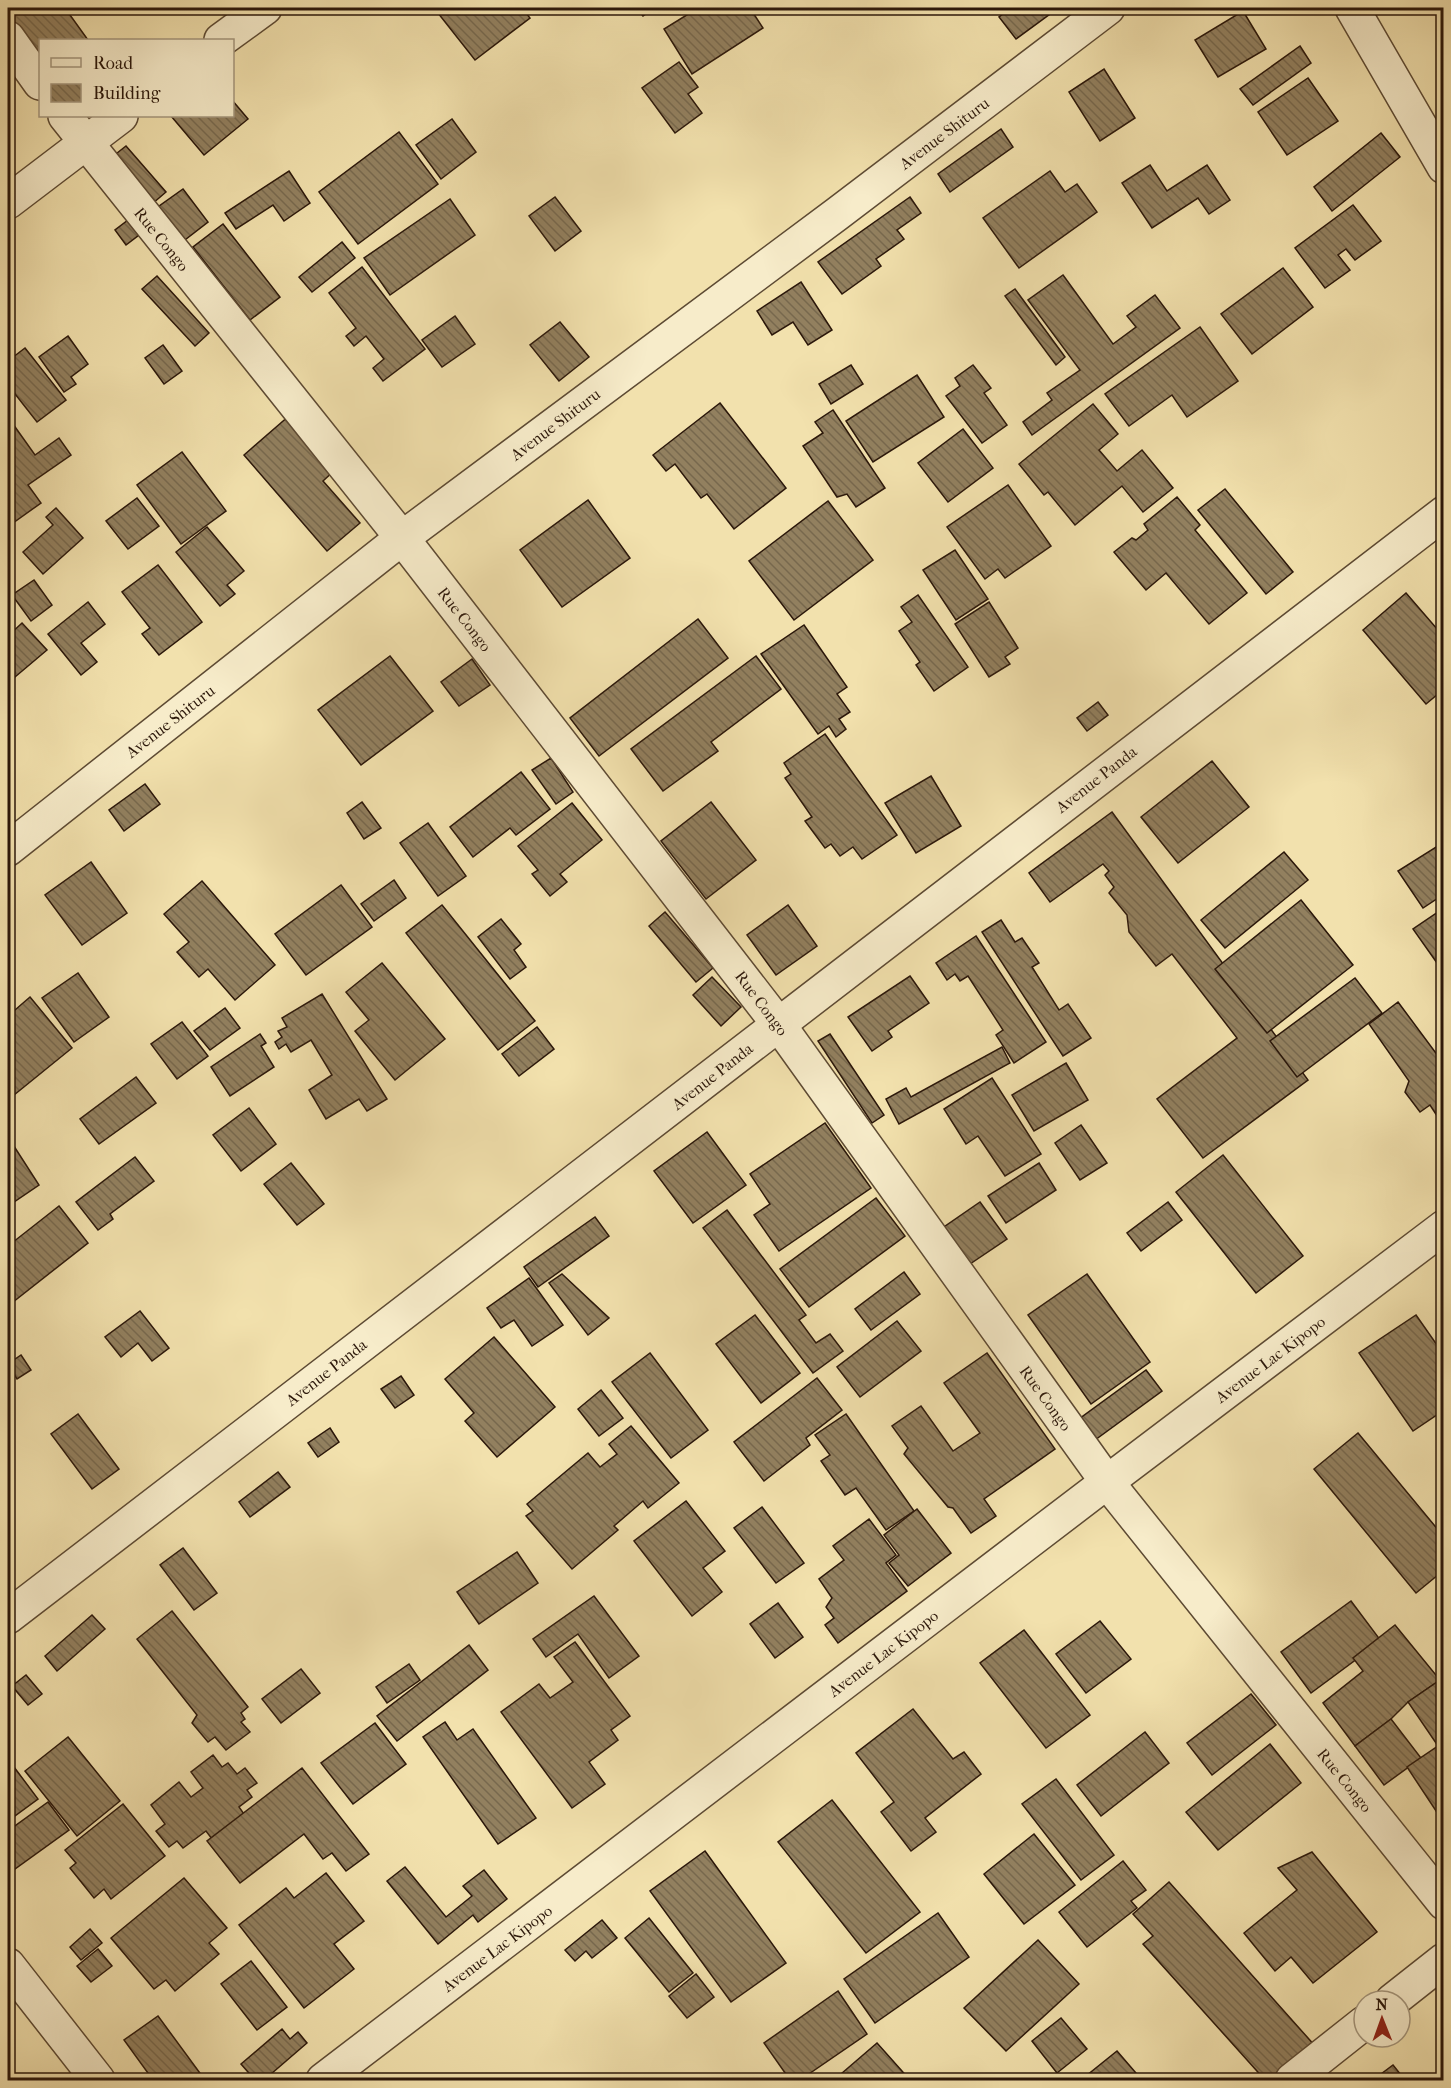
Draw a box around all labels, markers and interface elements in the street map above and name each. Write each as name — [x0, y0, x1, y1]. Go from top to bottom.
legend — [39, 39, 234, 117]
text: Road — [93, 53, 133, 74]
text: Building — [93, 83, 161, 104]
street label: Avenue Shituru — [895, 93, 993, 174]
street label: Rue Congo — [130, 204, 193, 275]
street label: Avenue Shituru — [506, 384, 604, 465]
street label: Rue Congo — [434, 583, 496, 655]
street label: Avenue Shituru — [121, 681, 219, 763]
street label: Avenue Panda — [1051, 742, 1141, 817]
street label: Rue Congo — [731, 967, 792, 1040]
street label: Avenue Panda — [667, 1039, 757, 1114]
street label: Avenue Lac Kipopo — [1211, 1312, 1329, 1407]
street label: Avenue Panda — [281, 1335, 371, 1410]
street label: Rue Congo — [1015, 1362, 1076, 1435]
street label: Avenue Lac Kipopo — [824, 1606, 942, 1701]
street label: Rue Congo — [1313, 1745, 1376, 1816]
street label: Avenue Lac Kipopo — [438, 1901, 556, 1996]
north arrow — [1352, 1989, 1412, 2049]
text: N — [1376, 1995, 1389, 2014]

